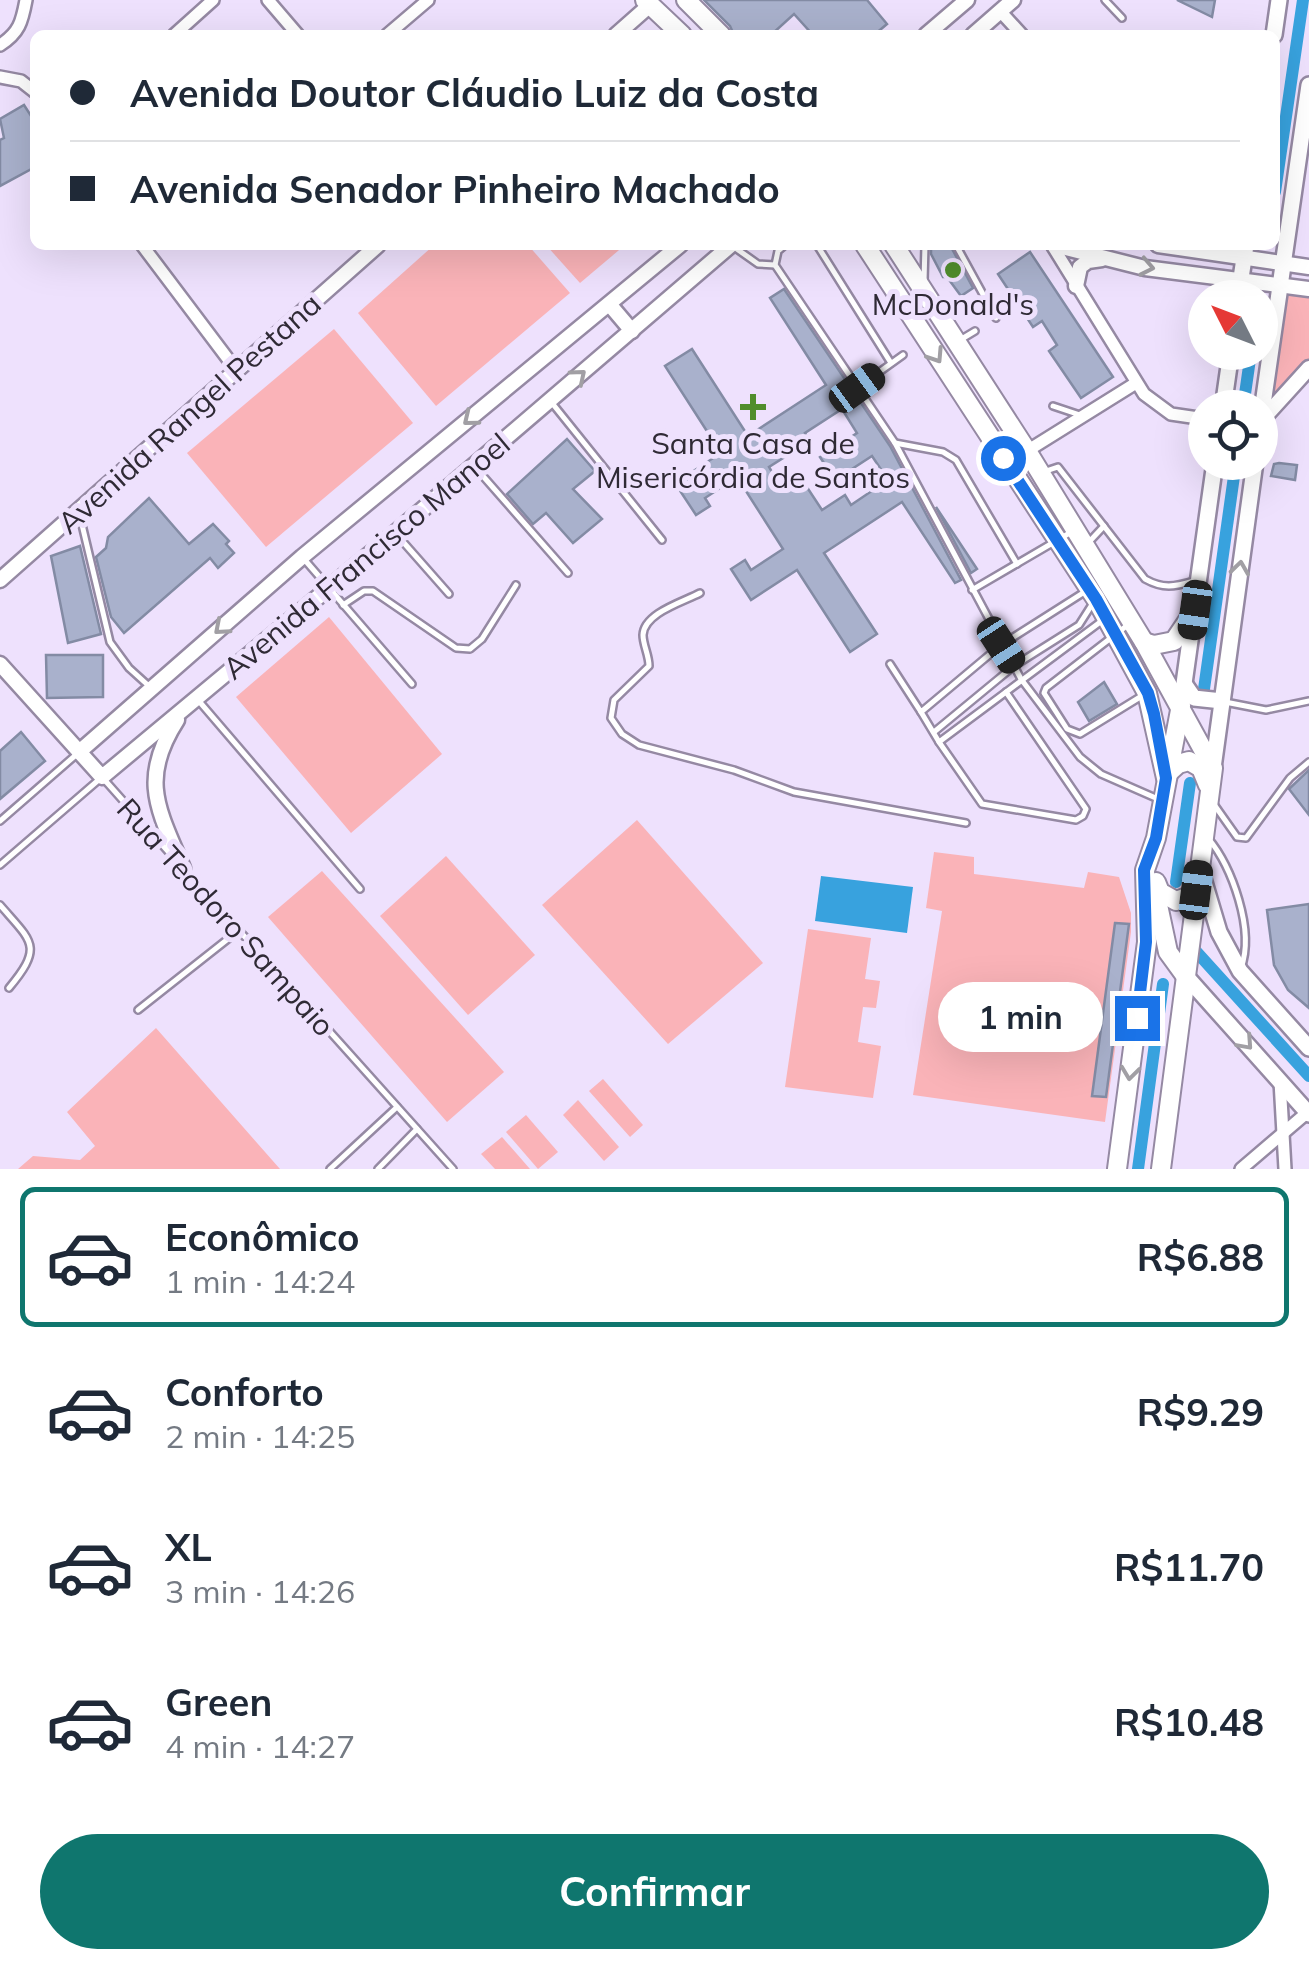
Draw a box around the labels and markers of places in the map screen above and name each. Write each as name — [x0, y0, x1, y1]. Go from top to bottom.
marker: McDonald's — [942, 259, 964, 281]
place label: McDonald's — [872, 285, 1034, 323]
marker: Santa Casa de Misericórdia de Santos — [740, 394, 766, 420]
place label: Santa Casa de Misericórdia de Santos — [596, 424, 910, 496]

